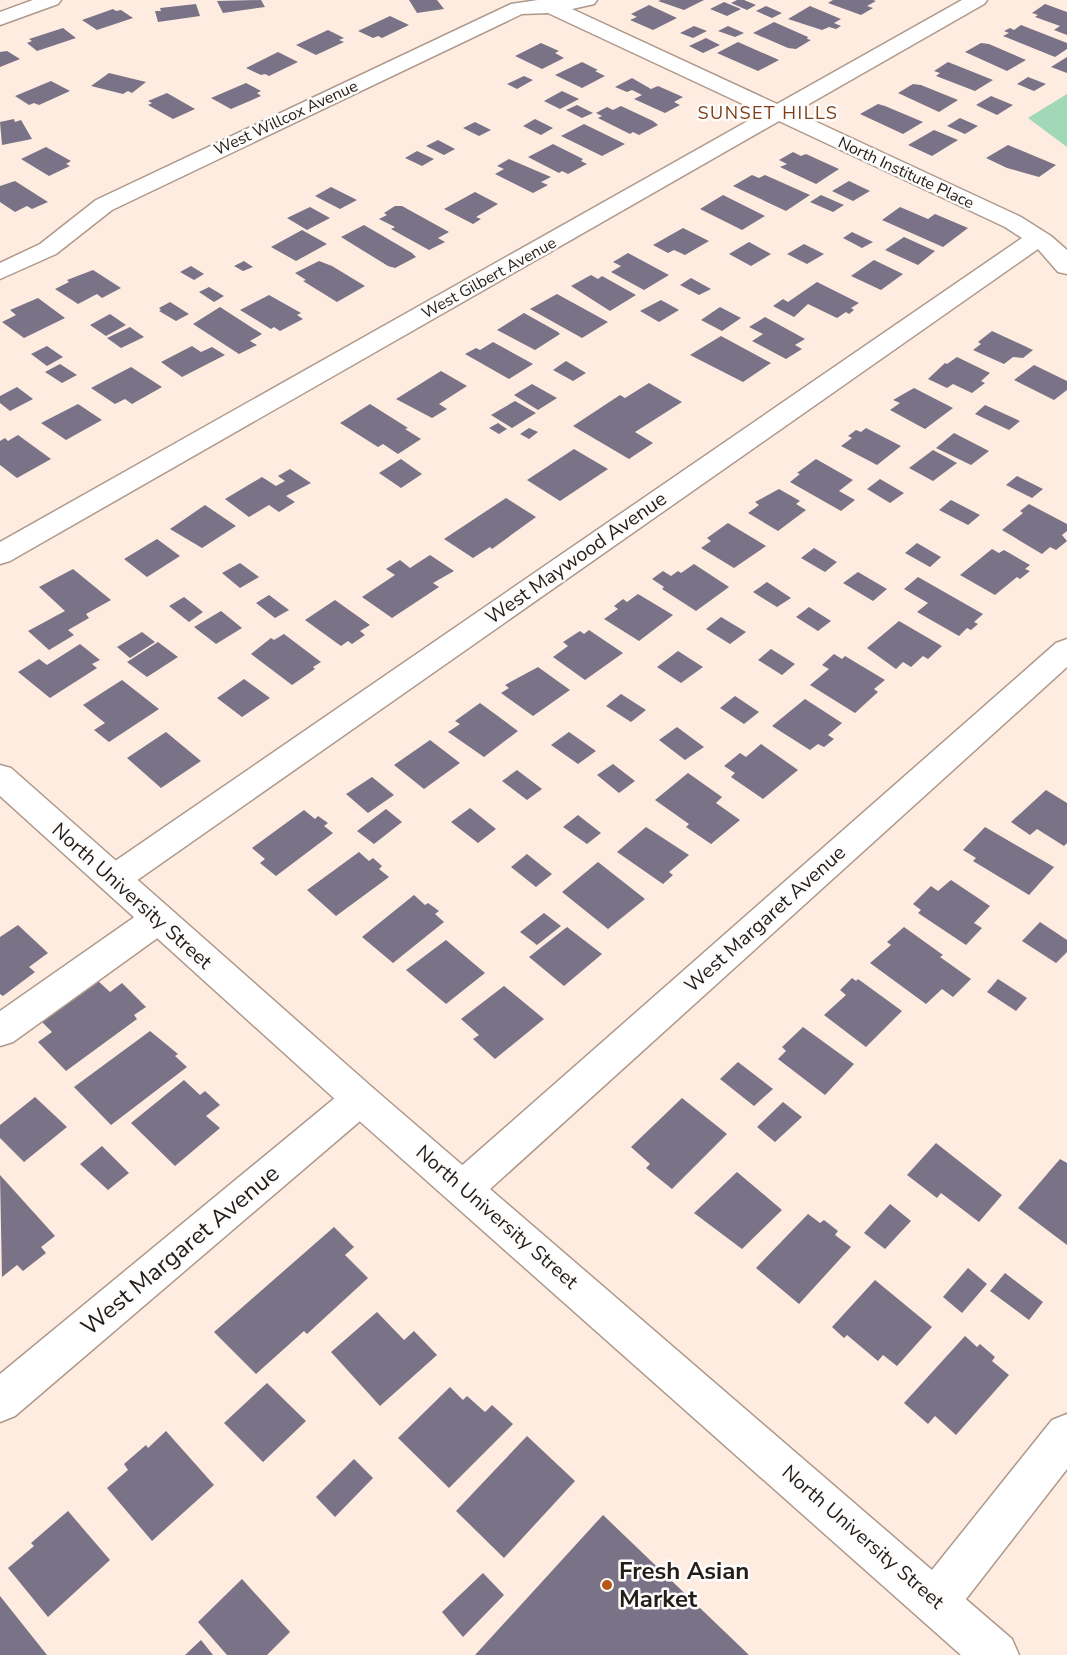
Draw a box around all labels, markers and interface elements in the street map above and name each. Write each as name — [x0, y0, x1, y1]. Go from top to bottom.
street label: West Willcox Avenue — [211, 75, 361, 161]
district label: SUNSET HILLS — [698, 101, 838, 125]
street label: North Institute Place — [834, 132, 978, 214]
street label: West Gilbert Avenue — [418, 232, 560, 324]
street label: West Maywood Avenue — [480, 485, 672, 631]
street label: North University Street — [46, 817, 219, 976]
street label: West Margaret Avenue — [679, 839, 851, 999]
street label: North University Street — [410, 1139, 585, 1296]
street label: West Margaret Avenue — [74, 1157, 286, 1343]
street label: North University Street — [776, 1459, 951, 1616]
place label: Fresh Asian Market — [619, 1555, 749, 1615]
marker: Fresh Asian Market — [600, 1578, 614, 1592]

